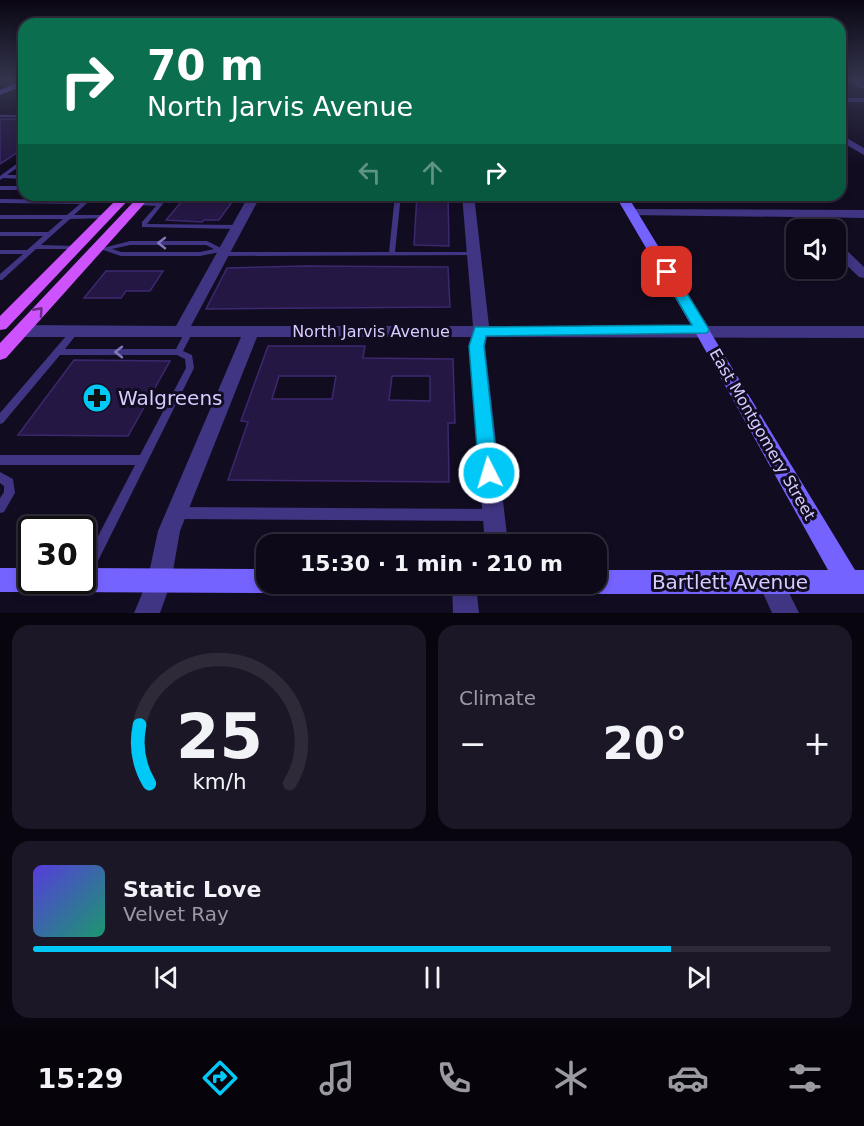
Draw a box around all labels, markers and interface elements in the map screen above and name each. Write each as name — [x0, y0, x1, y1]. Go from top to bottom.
text: 70 m — [147, 41, 264, 90]
icon: right — [48, 42, 126, 120]
text: North Jarvis Avenue — [147, 91, 413, 122]
icon: left — [353, 156, 386, 189]
icon: ahead — [416, 156, 449, 189]
icon: right — [479, 156, 512, 189]
map controls — [786, 219, 846, 279]
button: sound — [786, 219, 846, 279]
one-way arrow — [157, 237, 166, 249]
pin — [641, 246, 692, 297]
icon: arrive — [650, 255, 683, 288]
one-way arrow — [32, 307, 43, 318]
street label: North Jarvis Avenue — [292, 322, 450, 341]
street label: East Montgomery Street — [706, 345, 819, 523]
one-way arrow — [115, 346, 124, 358]
pharmacy icon: Walgreens — [81, 382, 113, 414]
place label: Walgreens — [118, 386, 223, 410]
position arrow — [457, 441, 521, 505]
speed limit sign: 30 — [18, 516, 96, 594]
text: 15:30 · 1 min · 210 m — [300, 551, 563, 576]
street label: Bartlett Avenue — [652, 570, 808, 594]
text: Climate — [459, 686, 536, 710]
text: 25 — [176, 700, 262, 773]
text: 20° — [602, 717, 688, 770]
text: − — [459, 724, 487, 763]
text: + — [803, 724, 831, 763]
text: km/h — [192, 769, 246, 794]
text: Static Love — [123, 877, 261, 902]
text: Velvet Ray — [123, 902, 229, 926]
icon: previous — [150, 961, 183, 994]
icon: pause — [416, 961, 449, 994]
icon: next — [682, 961, 715, 994]
icon: directions — [199, 1057, 241, 1099]
icon: music — [316, 1057, 358, 1099]
icon: phone — [433, 1057, 475, 1099]
icon: climate — [550, 1057, 592, 1099]
icon: car — [667, 1057, 709, 1099]
icon: filters — [784, 1057, 826, 1099]
text: 15:29 — [38, 1063, 124, 1094]

